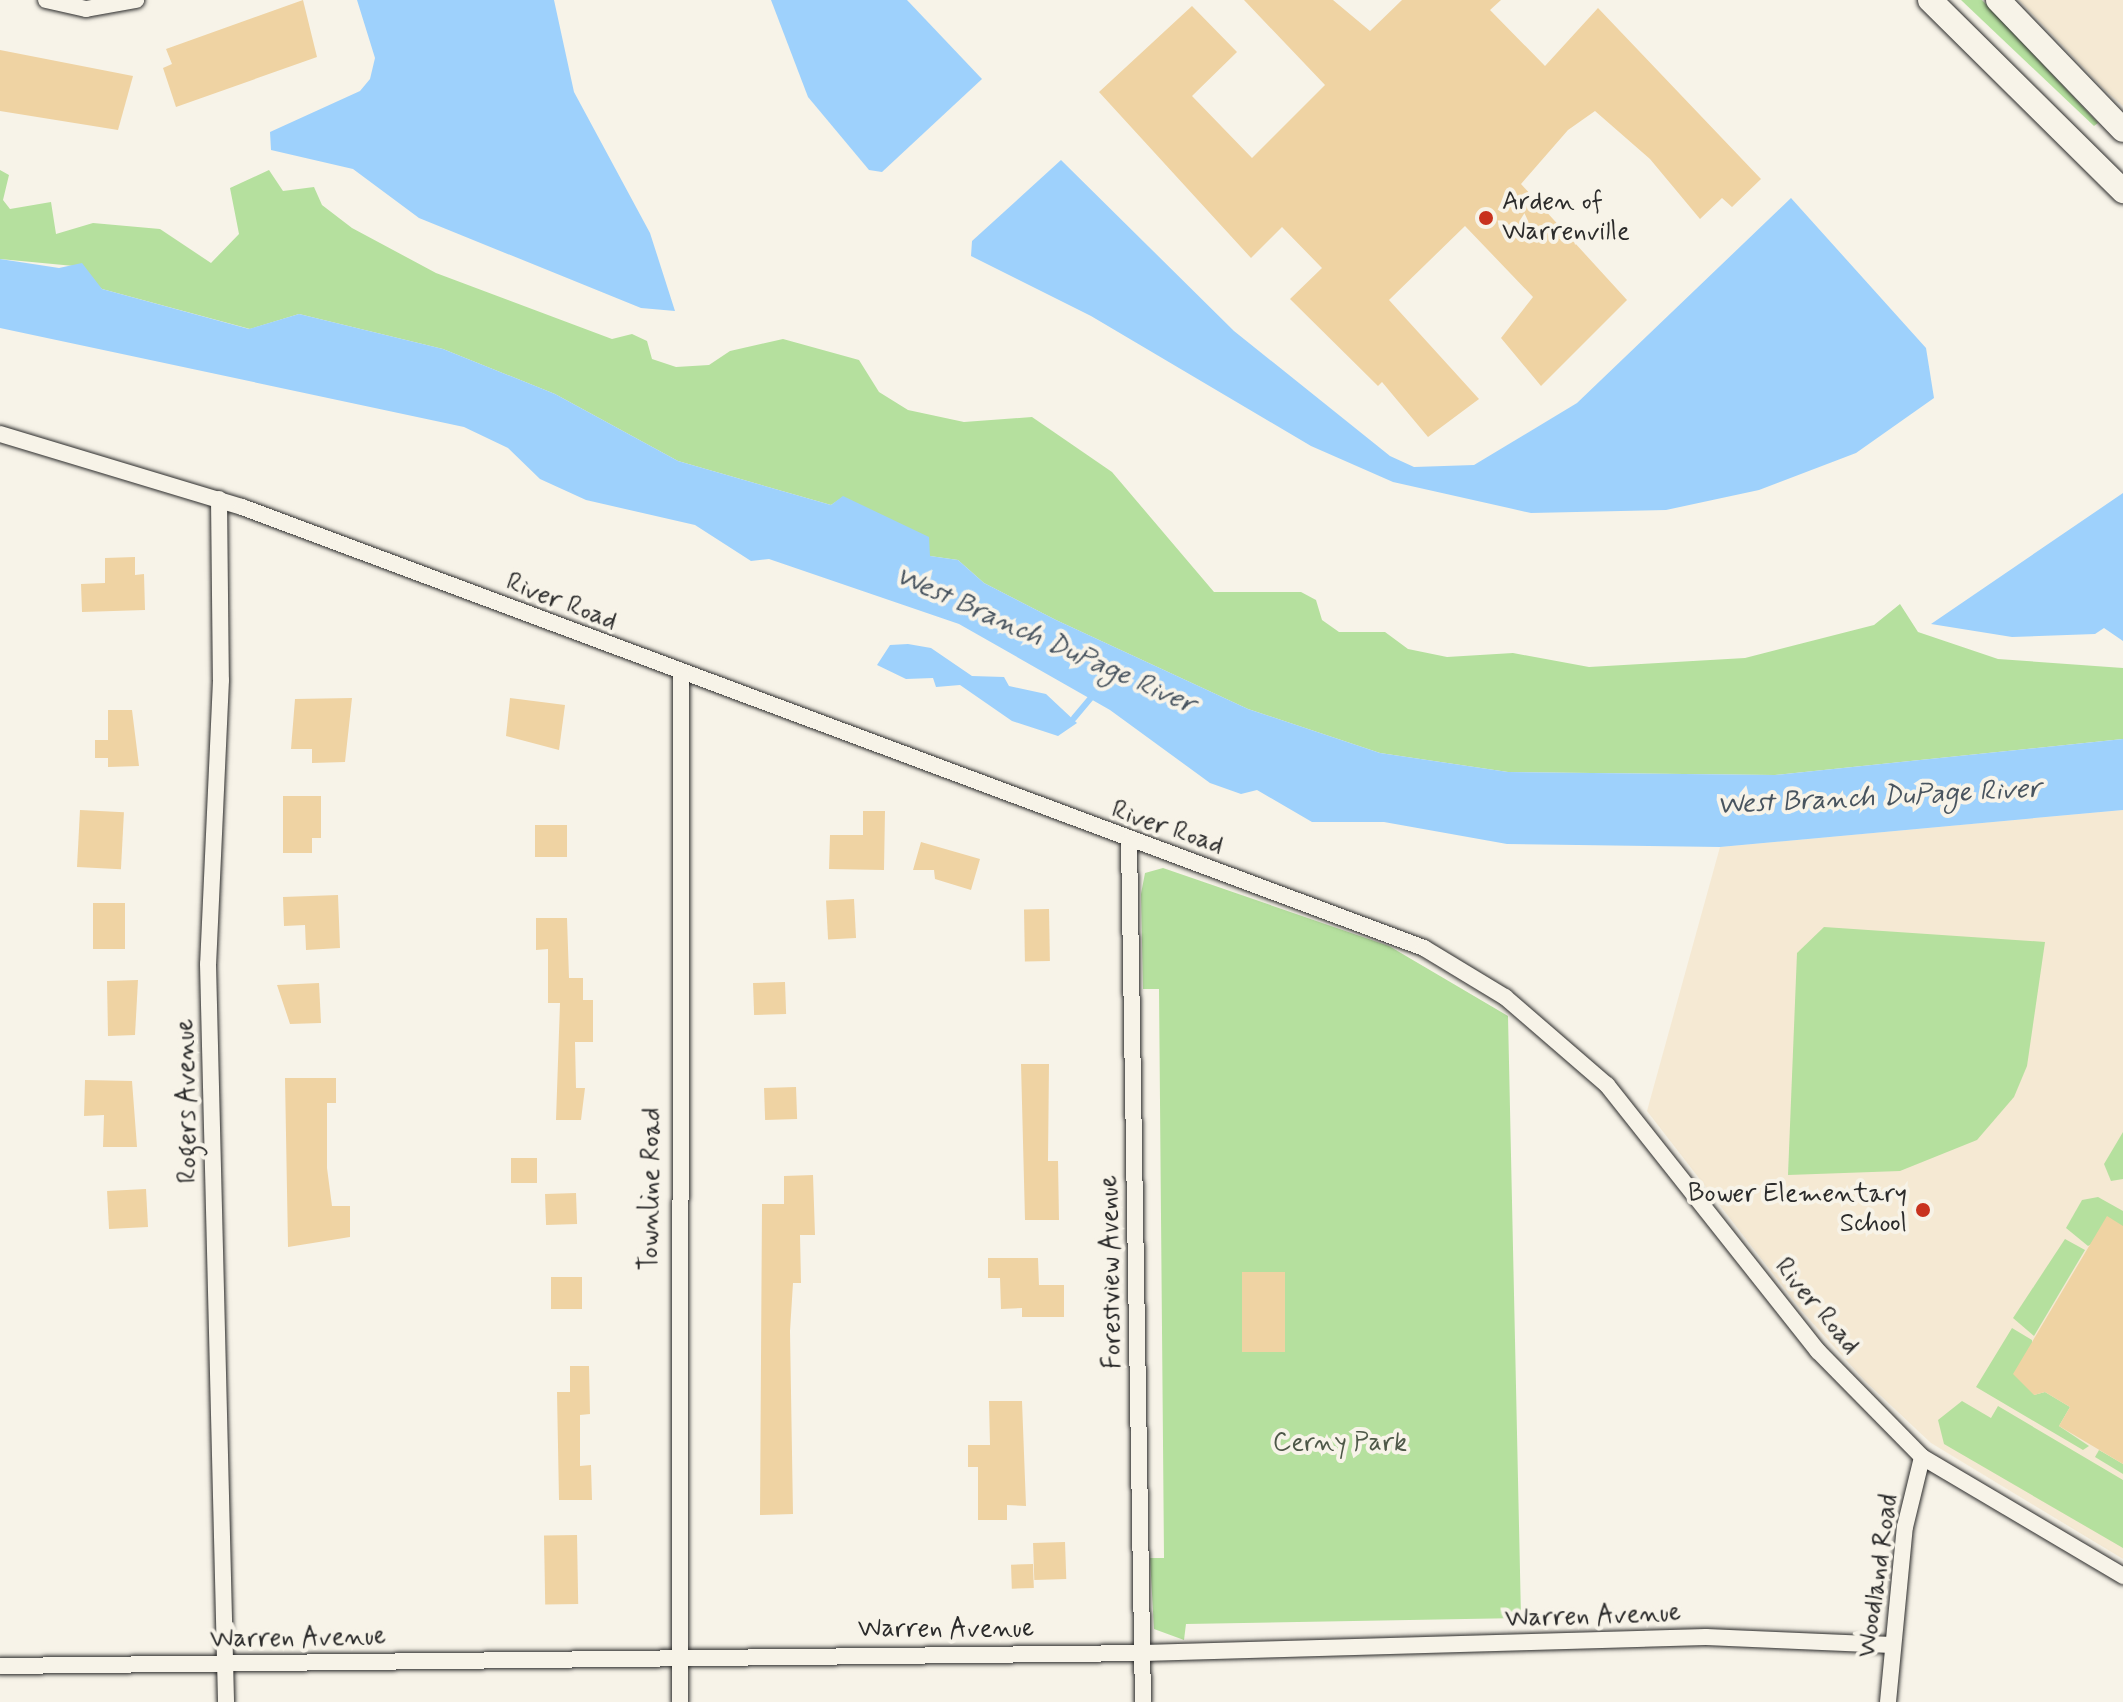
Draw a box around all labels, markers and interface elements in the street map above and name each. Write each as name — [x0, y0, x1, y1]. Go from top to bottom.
place label: Arden of Warrenville — [1502, 187, 1630, 248]
marker: Arden of Warrenville — [1477, 209, 1495, 227]
water label: West Branch DuPage River — [890, 560, 1200, 722]
street label: River Road — [501, 568, 621, 638]
water label: West Branch DuPage River — [1716, 773, 2042, 823]
street label: River Road — [1107, 795, 1227, 863]
street label: Rogers Avenue — [171, 1020, 205, 1182]
street label: Townline Road — [635, 1108, 669, 1270]
street label: Forestview Avenue — [1095, 1172, 1129, 1372]
place label: Bower Elementary School — [1690, 1179, 1907, 1240]
marker: Bower Elementary School — [1914, 1201, 1932, 1219]
street label: River Road — [1767, 1252, 1865, 1362]
park label: Cerny Park — [1274, 1428, 1406, 1460]
street label: Woodland Road — [1852, 1493, 1906, 1659]
street label: Warren Avenue — [1506, 1598, 1680, 1636]
street label: Warren Avenue — [859, 1614, 1033, 1646]
street label: Warren Avenue — [211, 1622, 385, 1656]

